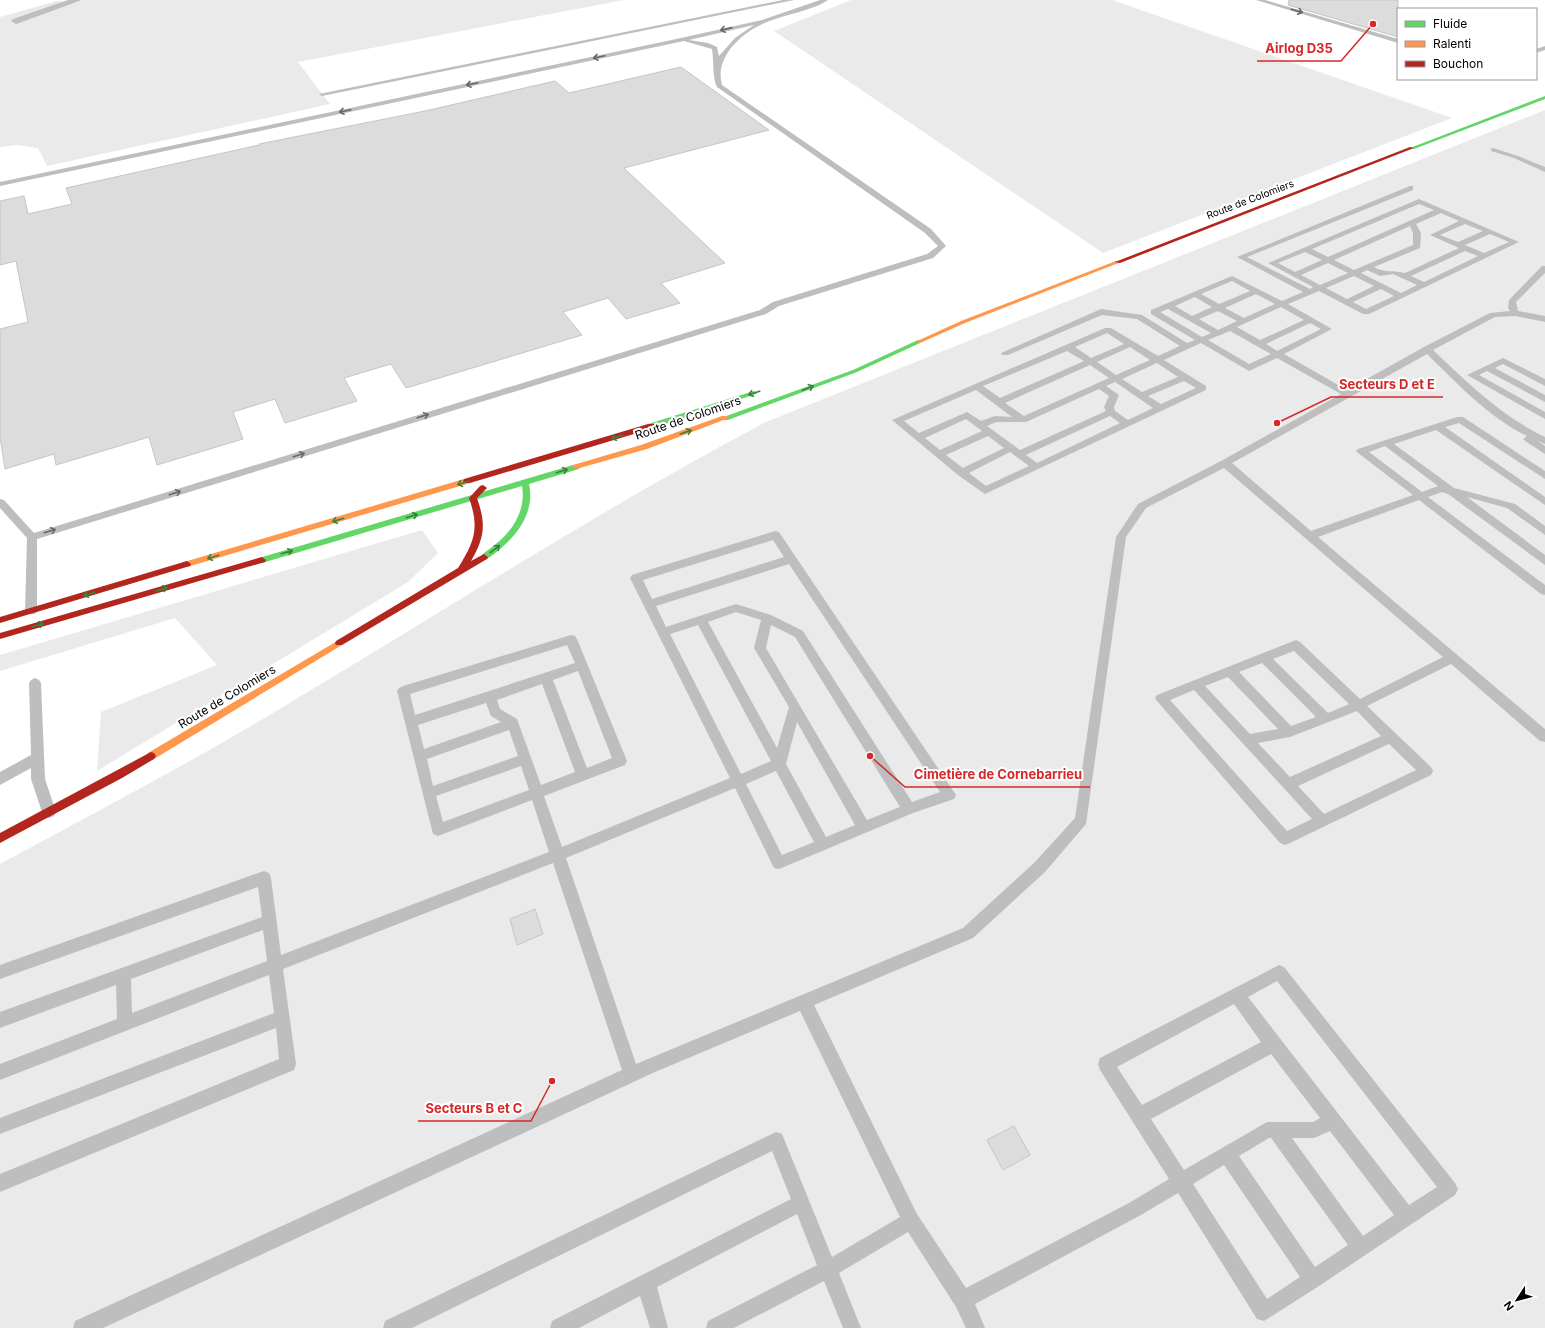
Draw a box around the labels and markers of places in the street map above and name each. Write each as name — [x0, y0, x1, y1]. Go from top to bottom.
callout: Airlog D35 — [1257, 36, 1341, 61]
callout: Secteurs D et E — [1331, 372, 1443, 397]
callout: Cimetière de Cornebarrieu — [905, 762, 1090, 787]
callout: Secteurs B et C — [418, 1096, 531, 1121]

